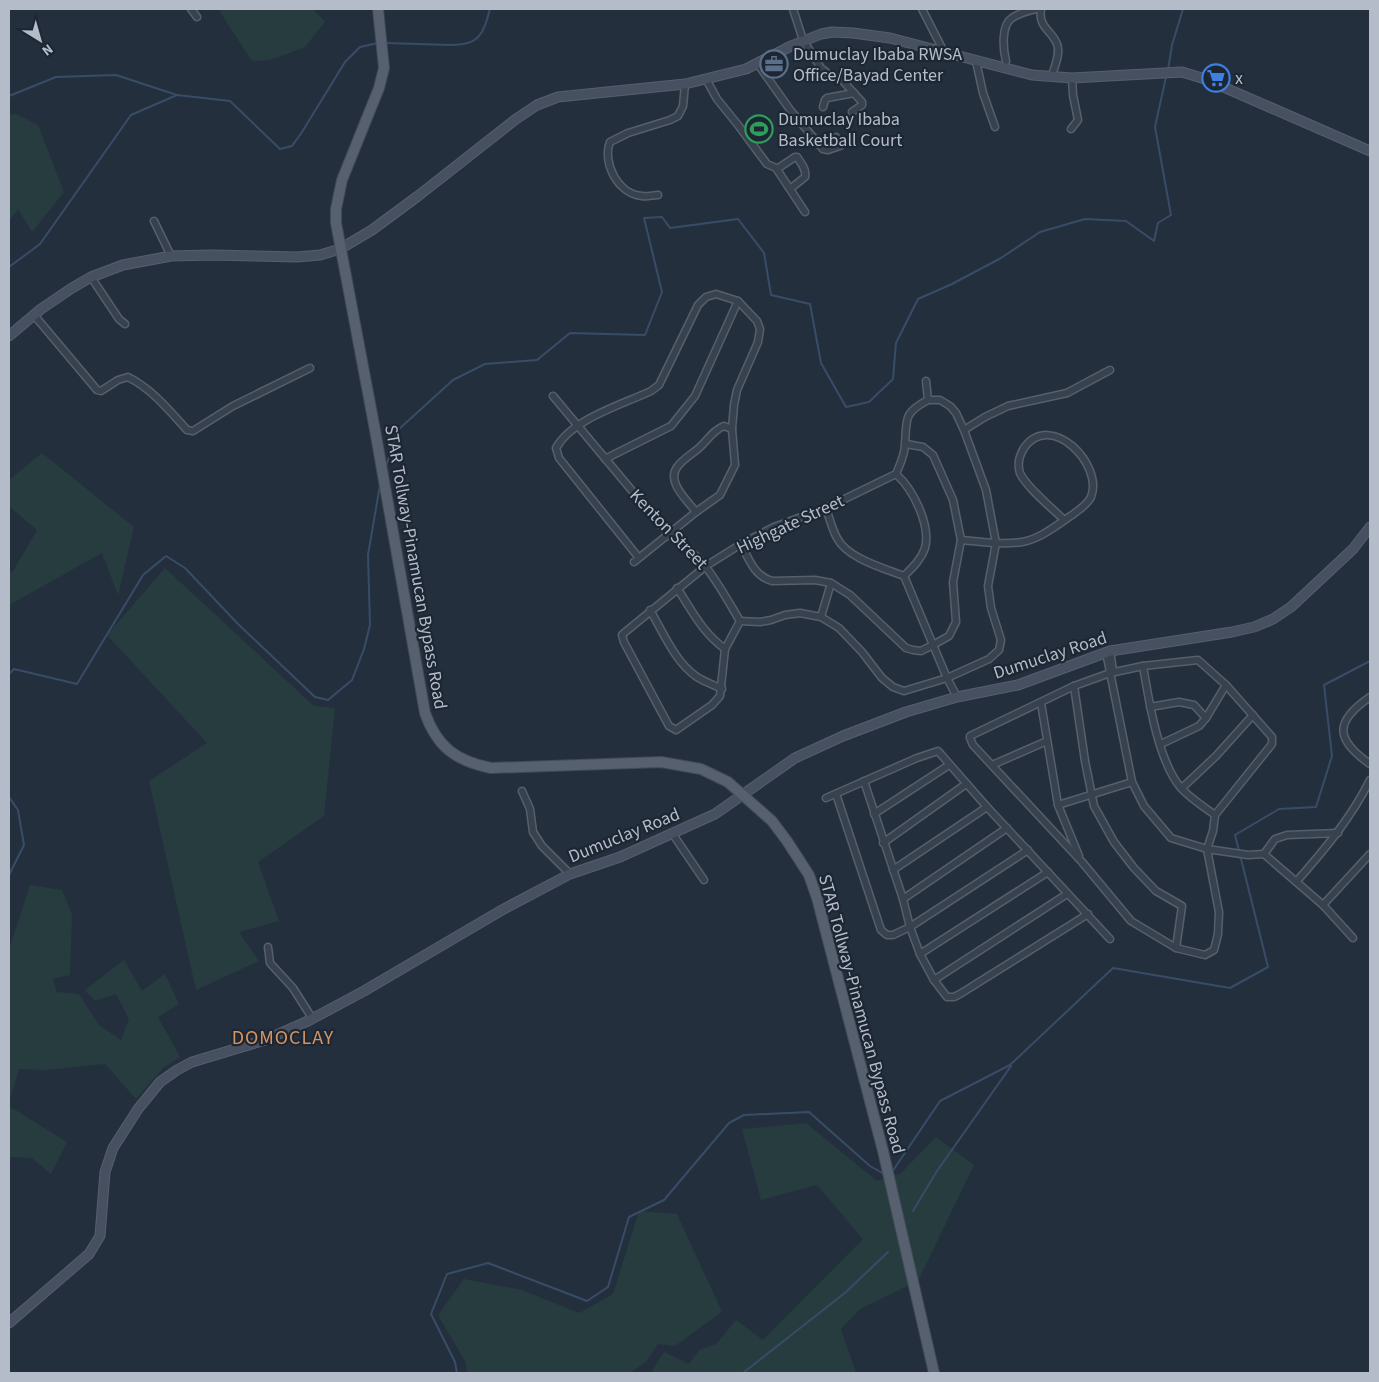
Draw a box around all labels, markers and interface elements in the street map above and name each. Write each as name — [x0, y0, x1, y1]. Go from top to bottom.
north arrow — [15, 15, 65, 65]
text: N — [37, 39, 57, 60]
place label: Dumuclay Ibaba RWSA Office/Bayad Center — [793, 42, 962, 88]
office icon: Dumuclay Ibaba RWSA Office/Bayad Center — [759, 49, 789, 79]
supermarket icon: x — [1201, 63, 1231, 93]
place label: x — [1235, 66, 1243, 91]
place label: Dumuclay Ibaba Basketball Court — [778, 107, 902, 153]
sports icon: Dumuclay Ibaba Basketball Court — [744, 114, 774, 144]
street label: STAR Tollway-Pinamucan Bypass Road — [378, 423, 453, 711]
street label: Kenton Street — [624, 484, 713, 575]
street label: Highgate Street — [732, 489, 848, 560]
street label: Dumuclay Road — [990, 625, 1110, 686]
street label: Dumuclay Road — [565, 802, 684, 869]
street label: STAR Tollway-Pinamucan Bypass Road — [812, 871, 911, 1157]
district label: DOMOCLAY — [232, 1024, 334, 1052]

